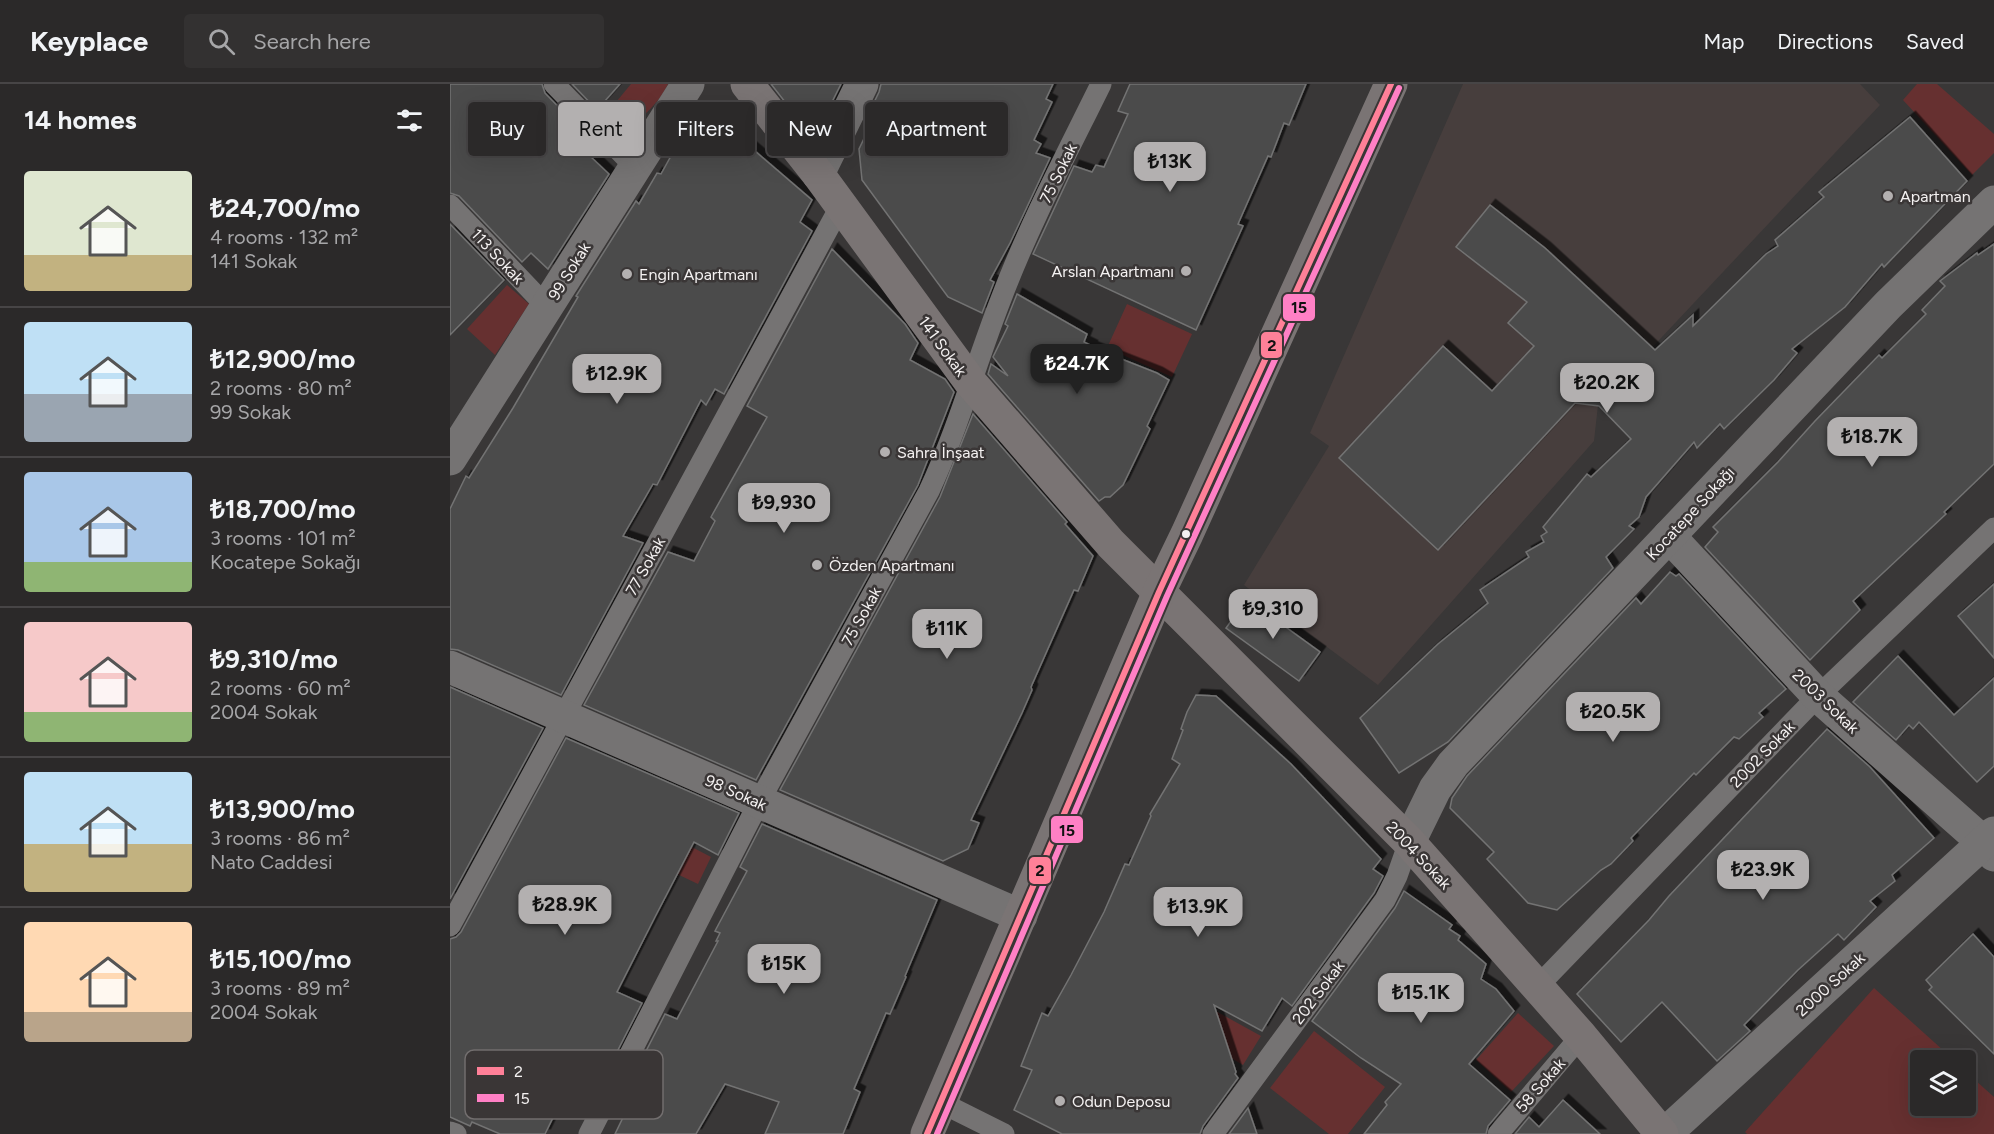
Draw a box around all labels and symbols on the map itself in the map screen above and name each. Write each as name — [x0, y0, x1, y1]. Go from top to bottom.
street label: 75 Sokak — [1036, 140, 1081, 206]
pin: ₺13K — [1134, 142, 1206, 193]
place label: Apartman — [1900, 187, 1971, 206]
marker: Apartman — [1881, 189, 1895, 203]
street label: 113 Sokak — [467, 225, 528, 288]
street label: 99 Sokak — [544, 239, 595, 304]
place label: Arslan Apartmanı — [1051, 262, 1174, 281]
marker: Arslan Apartmanı — [1179, 264, 1193, 278]
place label: Engin Apartmanı — [639, 265, 758, 284]
marker: Engin Apartmanı — [620, 267, 634, 281]
line badge: 15 — [1282, 293, 1316, 322]
text: 15 — [1291, 298, 1307, 317]
street label: 141 Sokak — [914, 313, 971, 380]
line badge: 2 — [1260, 331, 1283, 359]
text: 2 — [1267, 336, 1277, 355]
pin: ₺24.7K — [1028, 344, 1126, 395]
pin: ₺12.9K — [568, 354, 666, 405]
pin: ₺20.2K — [1558, 363, 1656, 414]
pin: ₺18.7K — [1823, 417, 1921, 468]
place label: Sahra İnşaat — [897, 443, 985, 462]
marker: Sahra İnşaat — [878, 445, 892, 459]
street label: Kocatepe Sokağı — [1642, 463, 1738, 564]
pin: ₺9,930 — [735, 483, 833, 534]
unlabelled marker — [1180, 528, 1192, 540]
street label: 77 Sokak — [622, 534, 669, 599]
place label: Özden Apartmanı — [829, 556, 955, 575]
marker: Özden Apartmanı — [810, 558, 824, 572]
street label: 75 Sokak — [838, 583, 885, 649]
pin: ₺9,310 — [1224, 589, 1322, 640]
pin: ₺11K — [911, 609, 983, 660]
street label: 2003 Sokak — [1789, 665, 1863, 738]
pin: ₺20.5K — [1564, 692, 1662, 743]
street label: 2002 Sokak — [1726, 717, 1799, 792]
street label: 98 Sokak — [702, 770, 770, 815]
line badge: 15 — [1050, 815, 1084, 844]
street label: 2004 Sokak — [1382, 817, 1455, 893]
text: 15 — [1059, 821, 1075, 840]
pin: ₺23.9K — [1714, 850, 1812, 901]
line badge: 2 — [1028, 856, 1052, 885]
text: 2 — [1035, 861, 1045, 880]
pin: ₺28.9K — [516, 885, 614, 936]
pin: ₺13.9K — [1149, 887, 1247, 938]
pin: ₺15K — [748, 944, 820, 995]
street label: 2000 Sokak — [1792, 948, 1869, 1020]
street label: 202 Sokak — [1288, 957, 1349, 1028]
pin: ₺15.1K — [1372, 973, 1470, 1024]
legend — [465, 1050, 663, 1119]
street label: 58 Sokak — [1512, 1054, 1569, 1116]
text: 2 — [514, 1062, 523, 1081]
text: 15 — [514, 1089, 530, 1108]
place label: Odun Deposu — [1072, 1092, 1170, 1111]
marker: Odun Deposu — [1053, 1094, 1067, 1108]

